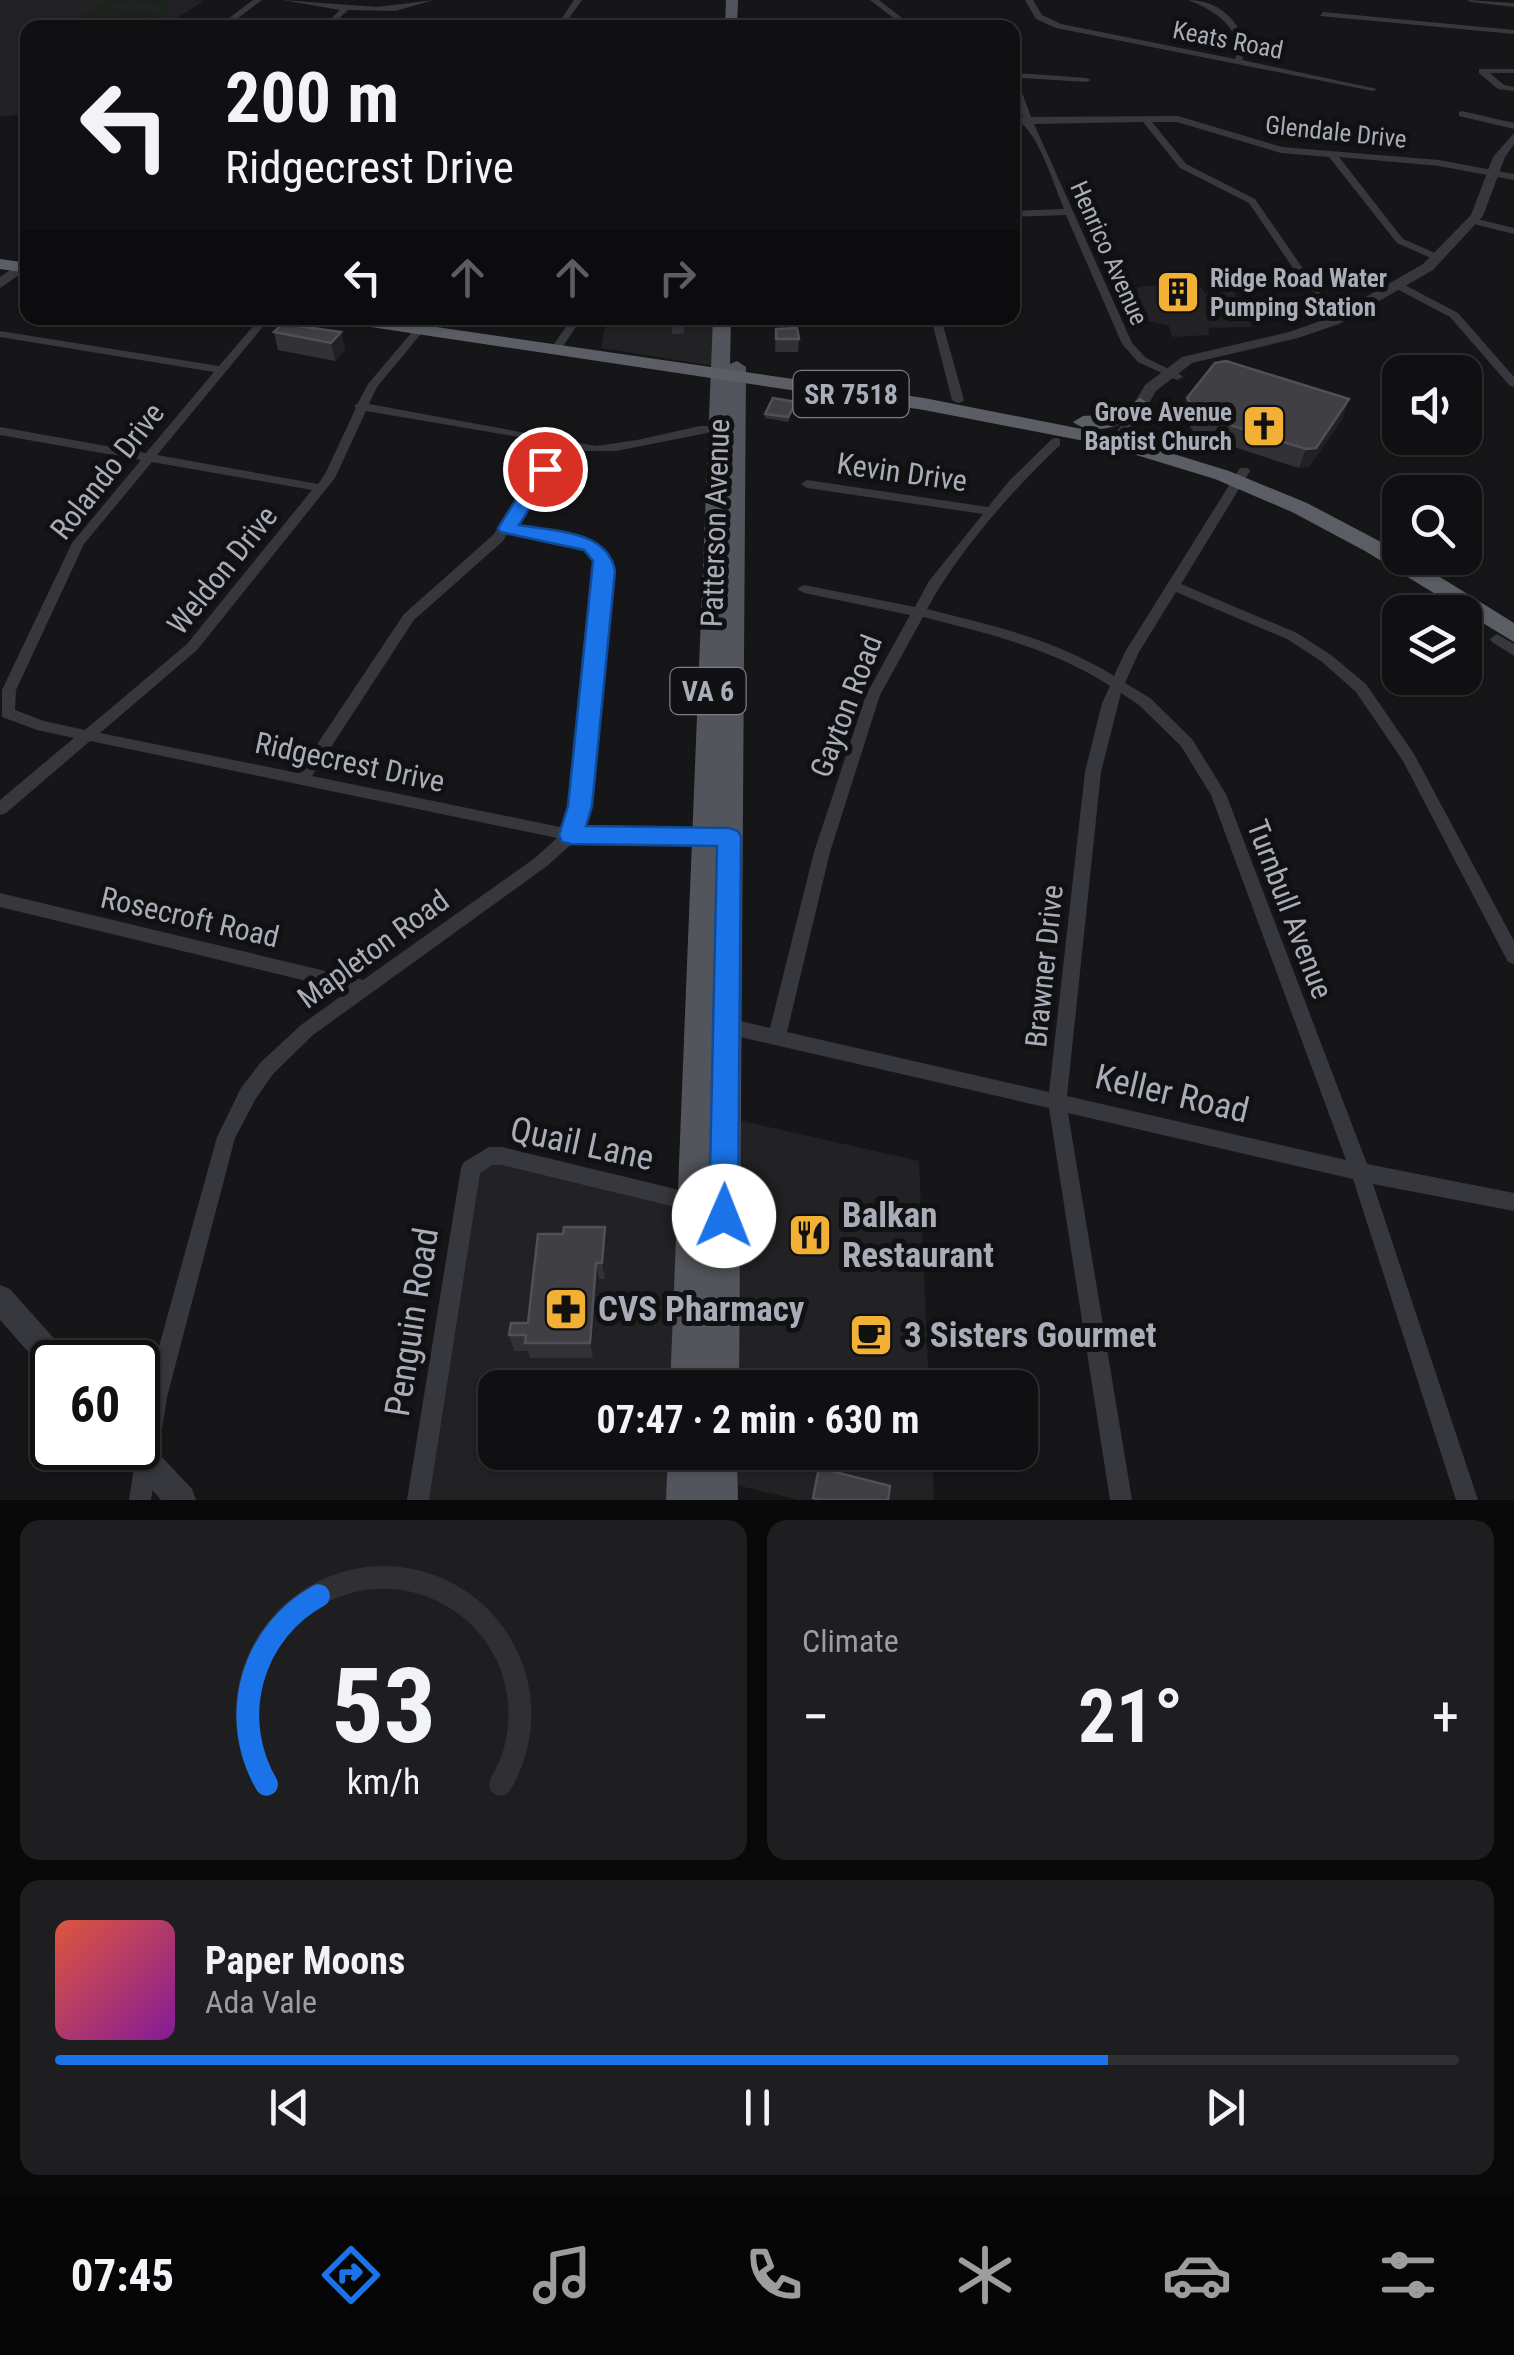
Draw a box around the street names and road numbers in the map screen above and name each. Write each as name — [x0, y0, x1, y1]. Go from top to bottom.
street label: Keats Road — [1170, 15, 1286, 65]
street label: Glendale Drive — [1264, 110, 1408, 154]
street label: Henrico Avenue — [1064, 177, 1154, 329]
road number: SR 7518 — [794, 371, 908, 417]
street label: Rolando Drive — [43, 396, 171, 546]
street label: Patterson Avenue — [694, 418, 736, 628]
street label: Kevin Drive — [835, 446, 969, 498]
street label: Weldon Drive — [160, 499, 284, 641]
street label: Gayton Road — [803, 630, 889, 782]
road number: VA 6 — [670, 668, 746, 714]
street label: Ridgecrest Drive — [252, 725, 448, 799]
street label: Turnbull Avenue — [1240, 815, 1340, 1003]
street label: Rosecroft Road — [97, 879, 283, 955]
street label: Mapleton Road — [291, 883, 455, 1015]
street label: Brawner Drive — [1018, 883, 1070, 1049]
street label: Keller Road — [1091, 1056, 1253, 1132]
street label: Quail Lane — [507, 1109, 657, 1179]
street label: Penguin Road — [377, 1225, 447, 1419]

